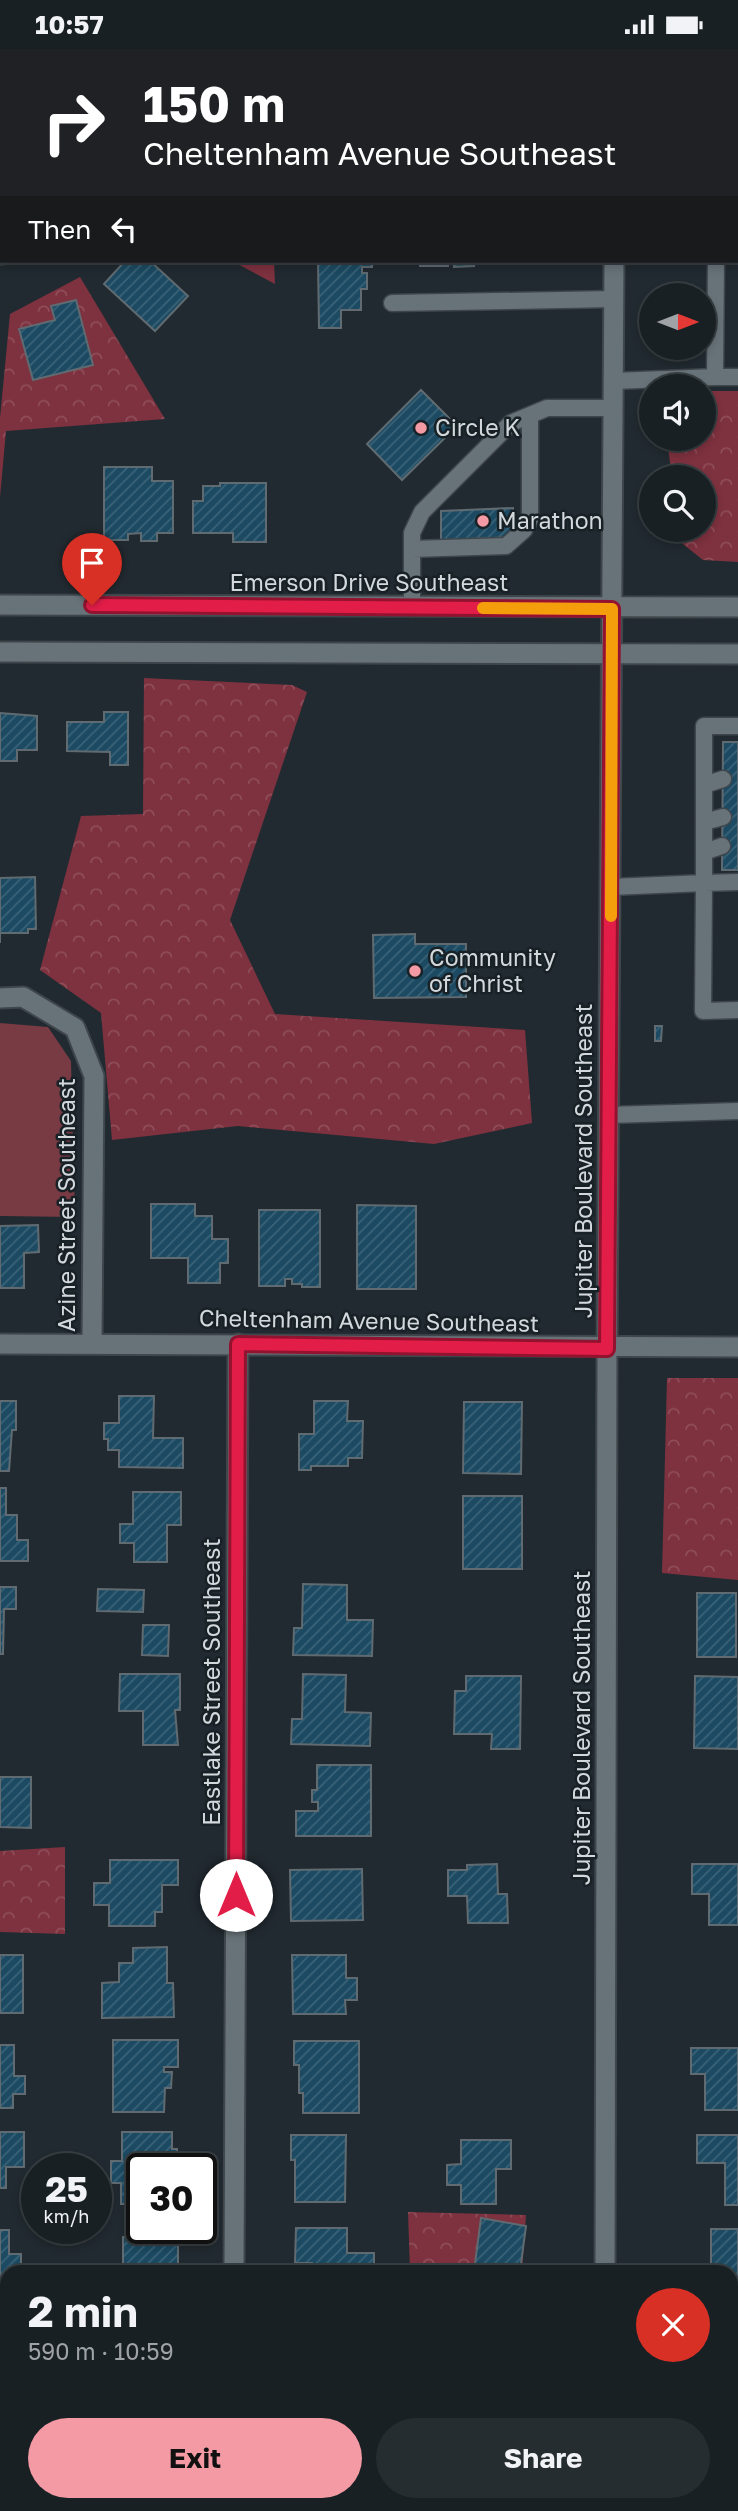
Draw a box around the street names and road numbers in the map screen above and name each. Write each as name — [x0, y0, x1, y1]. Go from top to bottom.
street label: Emerson Drive Southeast — [230, 568, 508, 596]
street label: Jupiter Boulevard Southeast — [569, 1004, 597, 1318]
street label: Azine Street Southeast — [52, 1078, 80, 1332]
street label: Cheltenham Avenue Southeast — [199, 1303, 539, 1337]
street label: Eastlake Street Southeast — [197, 1538, 225, 1826]
street label: Jupiter Boulevard Southeast — [567, 1571, 595, 1885]

